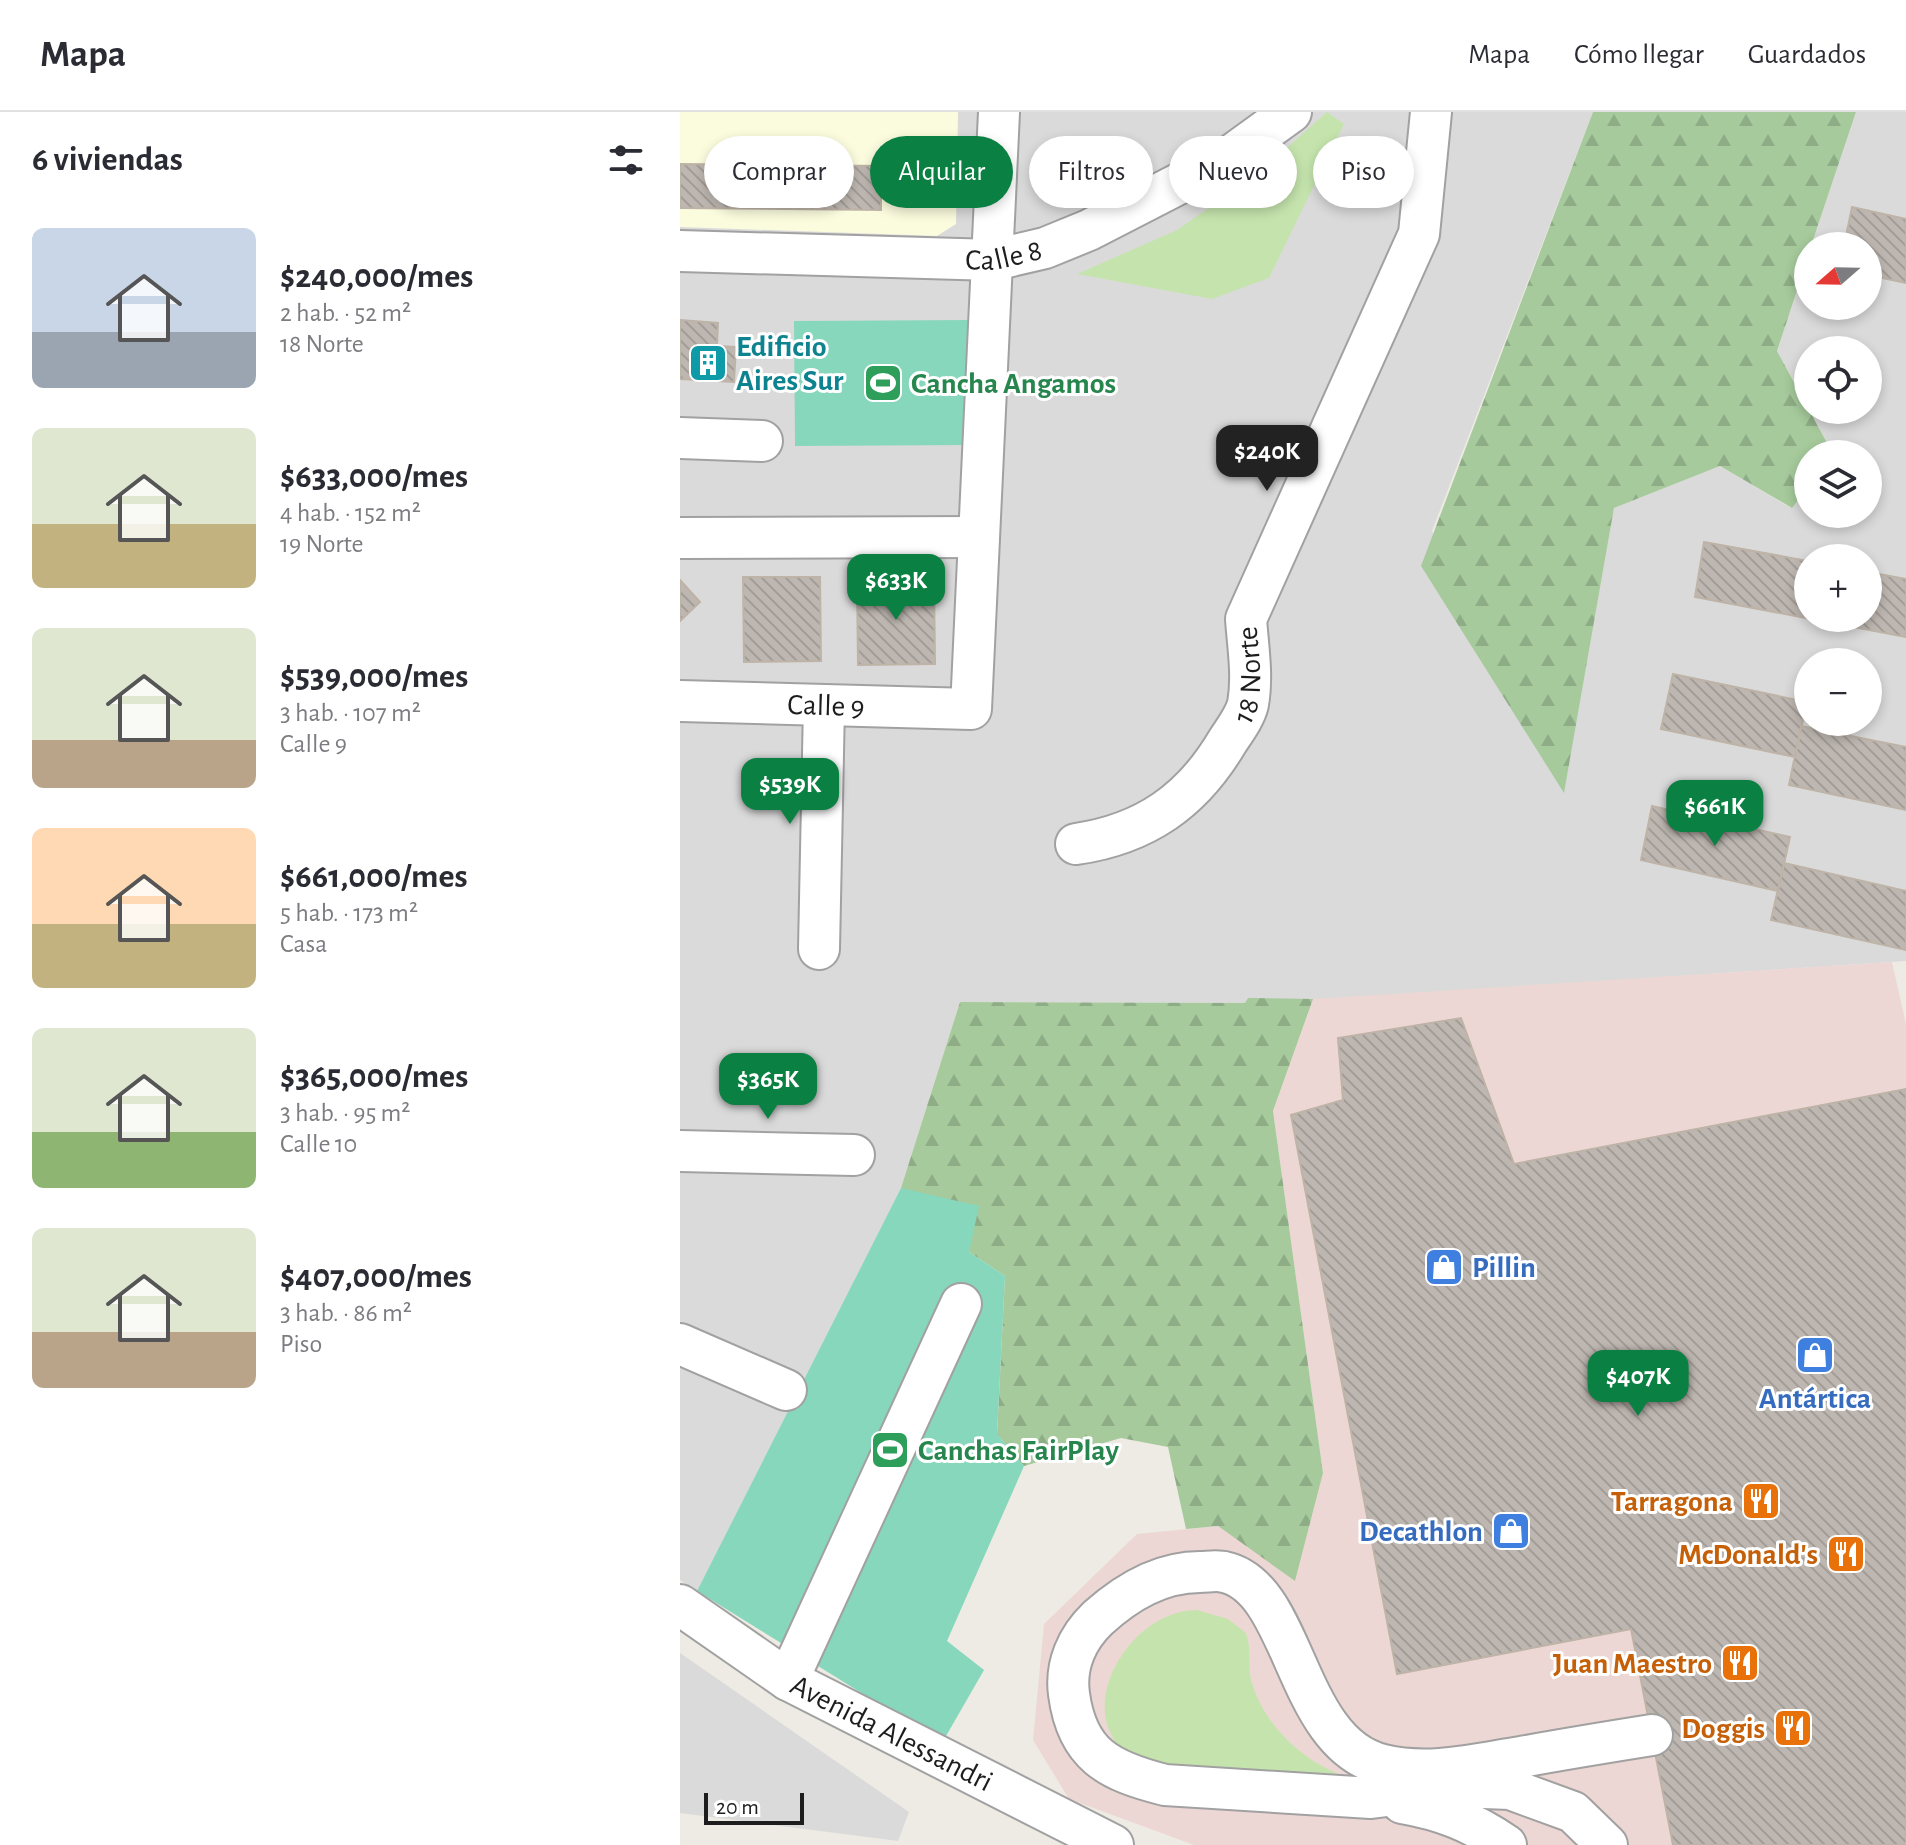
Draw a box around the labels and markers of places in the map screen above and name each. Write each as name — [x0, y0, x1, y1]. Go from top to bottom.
place label: Edificio Aires Sur — [736, 332, 844, 396]
building icon: Edificio Aires Sur — [687, 342, 729, 384]
sports icon: Cancha Angamos — [862, 362, 904, 404]
place label: Cancha Angamos — [911, 369, 1116, 399]
pin: $240K — [1211, 425, 1323, 493]
pin: $633K — [840, 554, 952, 622]
pin: $539K — [734, 758, 846, 826]
pin: $661K — [1659, 780, 1771, 848]
pin: $365K — [712, 1053, 824, 1121]
shop icon: Pillin — [1423, 1246, 1465, 1288]
place label: Pillin — [1472, 1253, 1536, 1283]
shop icon: Antártica — [1794, 1334, 1836, 1376]
pin: $407K — [1582, 1350, 1694, 1418]
place label: Antártica — [1759, 1384, 1871, 1414]
sports icon: Canchas FairPlay — [869, 1429, 911, 1471]
place label: Canchas FairPlay — [918, 1436, 1120, 1466]
restaurant icon: Tarragona — [1740, 1480, 1782, 1522]
place label: Tarragona — [1611, 1487, 1733, 1517]
shop icon: Decathlon — [1490, 1510, 1532, 1552]
place label: Decathlon — [1359, 1517, 1483, 1547]
restaurant icon: McDonald's — [1825, 1533, 1867, 1575]
place label: McDonald's — [1678, 1540, 1818, 1570]
restaurant icon: Juan Maestro — [1719, 1642, 1761, 1684]
place label: Juan Maestro — [1553, 1649, 1712, 1679]
restaurant icon: Doggis — [1772, 1707, 1814, 1749]
place label: Doggis — [1681, 1714, 1765, 1744]

